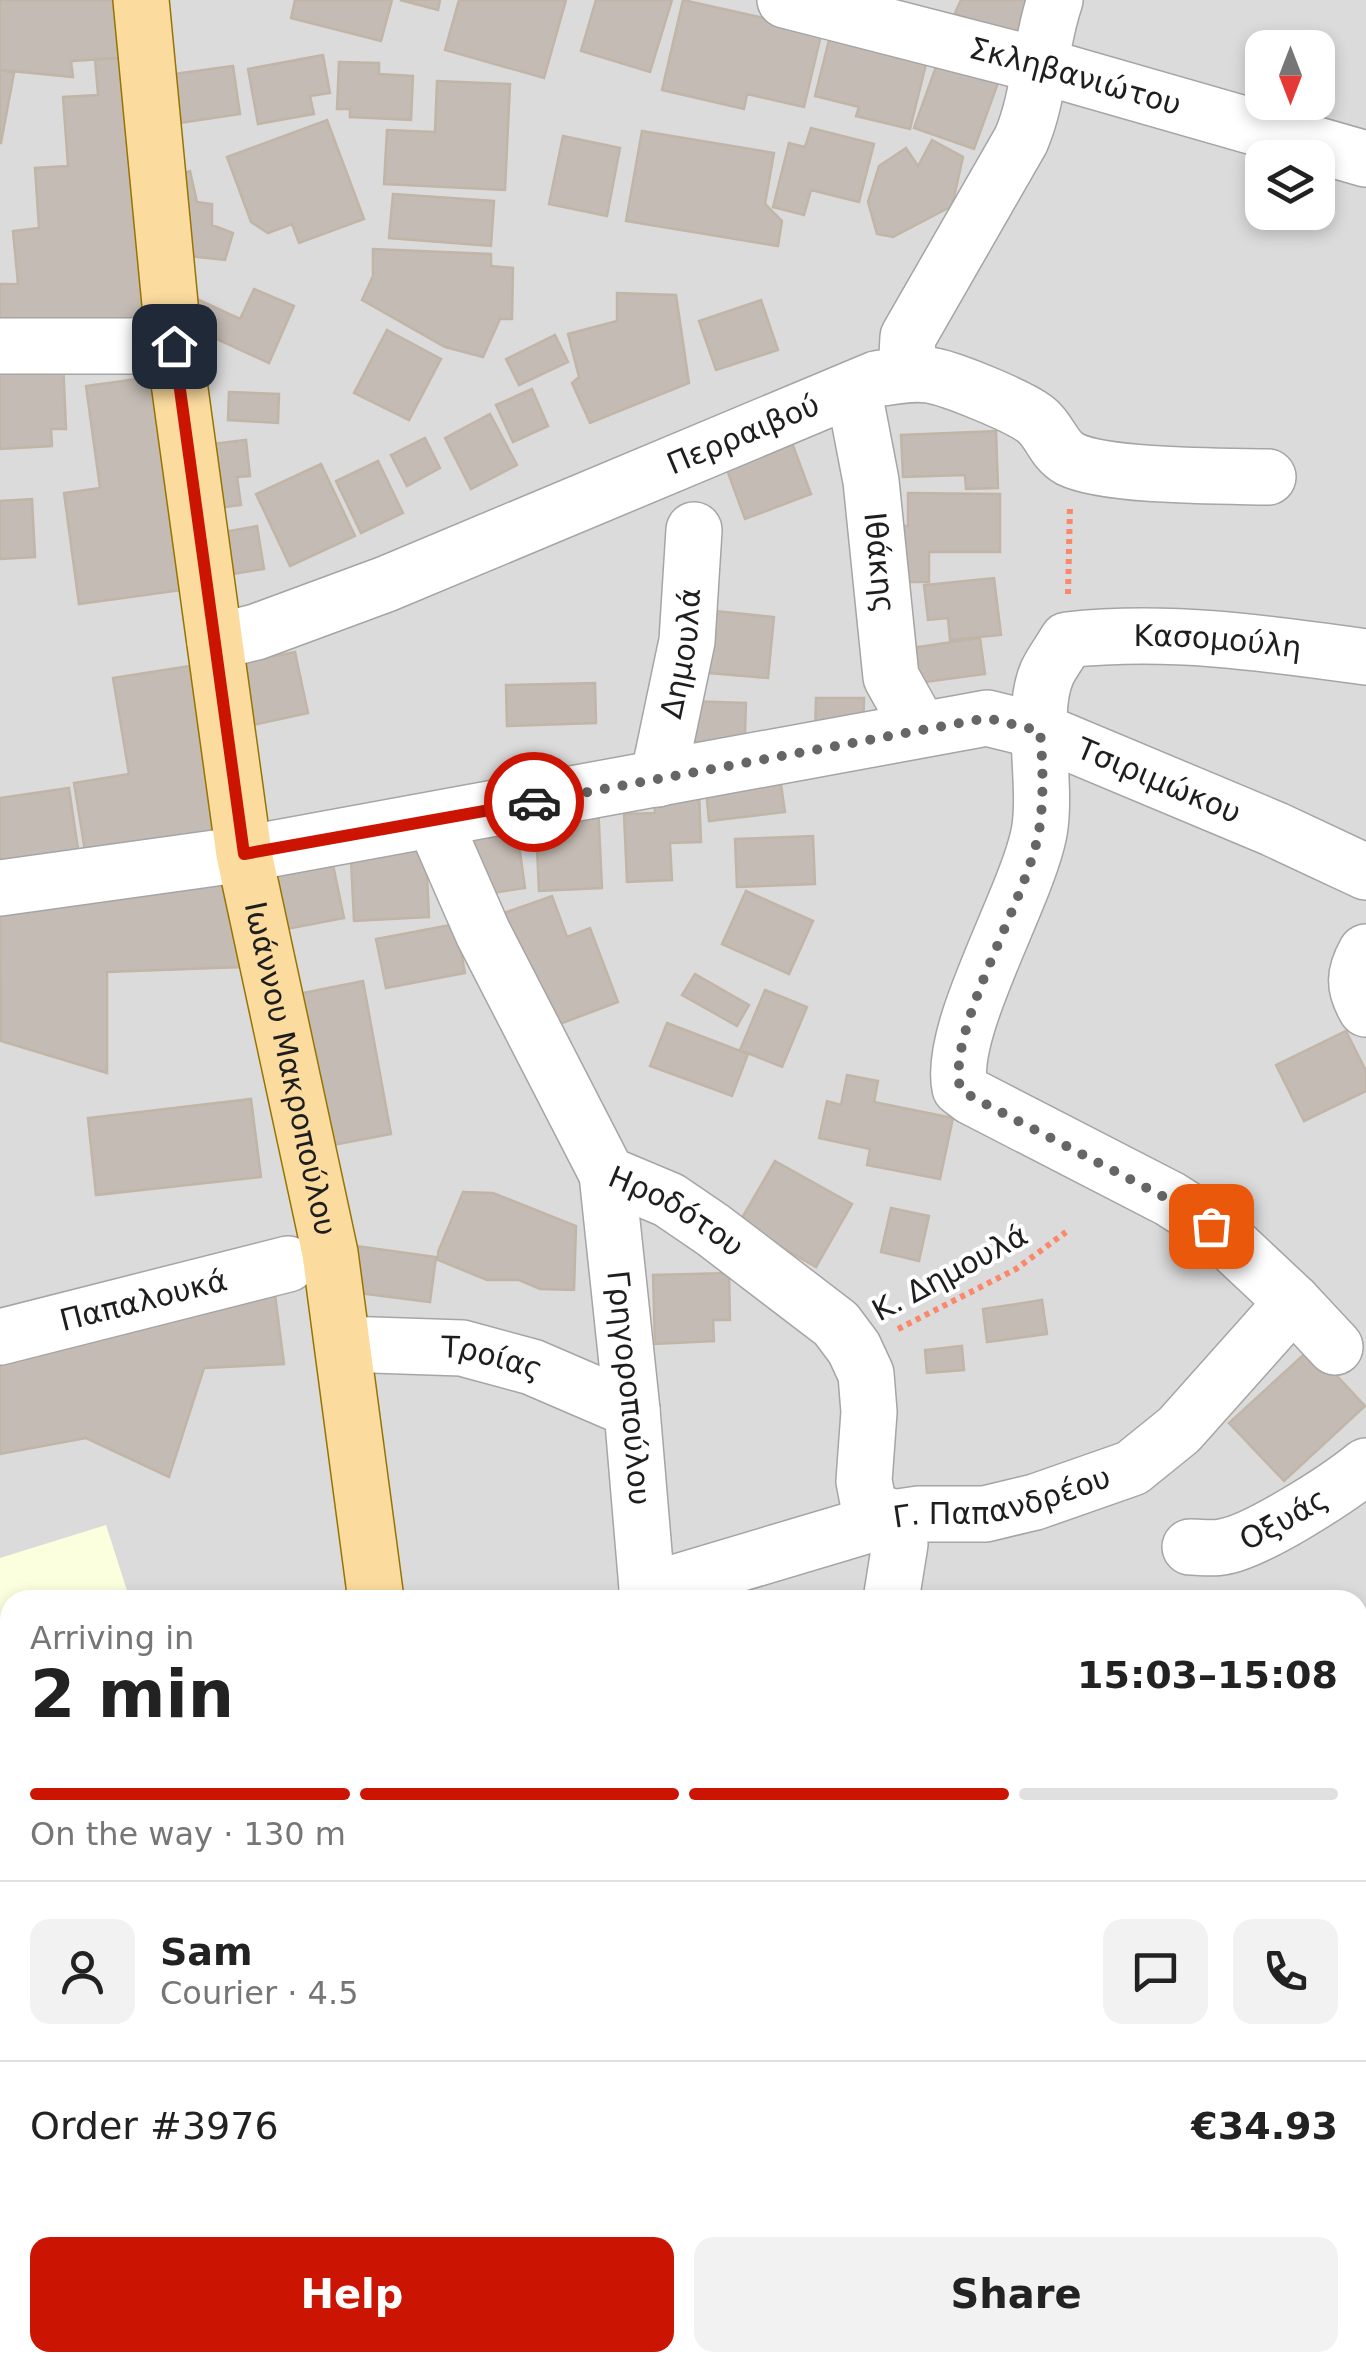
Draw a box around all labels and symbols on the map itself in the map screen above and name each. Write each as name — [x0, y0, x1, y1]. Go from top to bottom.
street label: Σκληβανιώτου — [966, 30, 1185, 122]
north arrow — [1245, 30, 1335, 120]
pin — [132, 304, 217, 389]
street label: Περραιβού — [662, 387, 824, 481]
street label: Ιθάκης — [857, 511, 902, 615]
street label: Δημουλά — [653, 587, 707, 722]
street label: Κασομούλη — [1133, 618, 1304, 665]
street label: Τσιριμώκου — [1071, 730, 1246, 830]
courier — [484, 752, 584, 852]
street label: Ιωάννου Μακροπούλου — [238, 898, 344, 1239]
street label: Ηροδότου — [604, 1159, 751, 1264]
pin — [1169, 1184, 1254, 1269]
street label: Κ. Δημουλά — [866, 1217, 1033, 1328]
street label: Παπαλουκά — [56, 1262, 231, 1338]
street label: Γρηγοροπούλου — [600, 1269, 658, 1507]
street label: Τροίας — [440, 1329, 548, 1387]
street label: Γ. Παπανδρέου — [891, 1459, 1115, 1535]
street label: Οξυάς — [1234, 1480, 1334, 1557]

